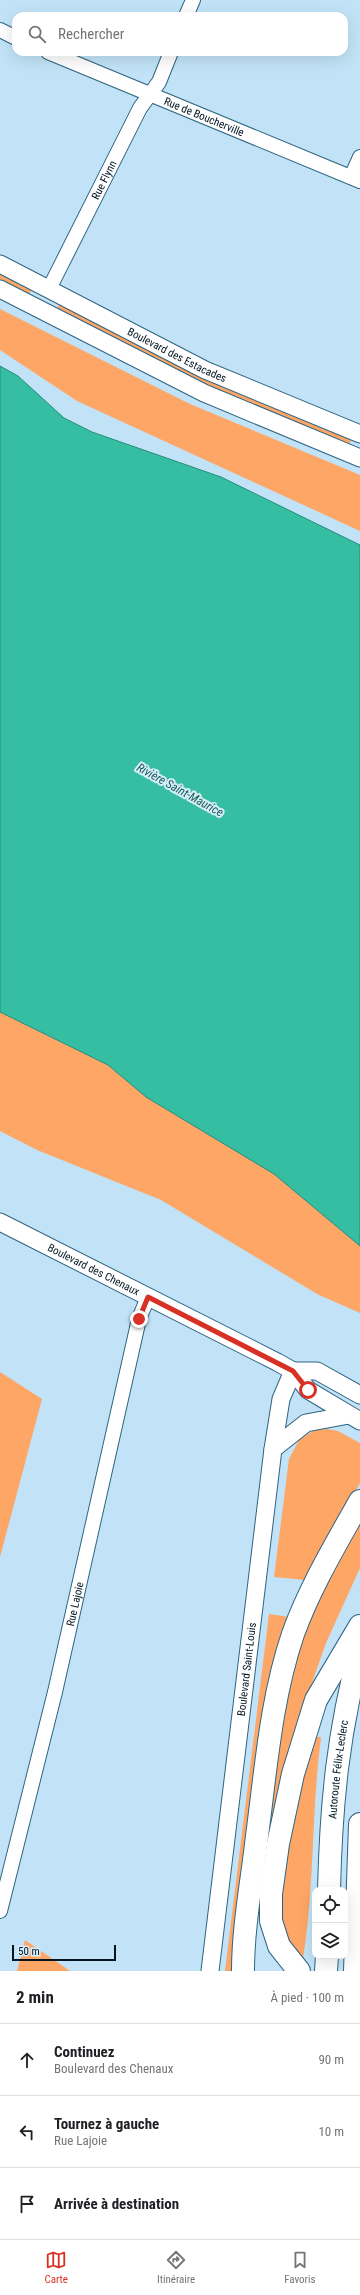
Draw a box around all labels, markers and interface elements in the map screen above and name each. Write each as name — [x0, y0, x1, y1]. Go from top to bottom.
search box — [12, 12, 348, 56]
icon: search — [26, 23, 48, 45]
text: Rechercher — [58, 25, 124, 43]
street label: Rue de Boucherville — [162, 94, 246, 139]
street label: Rue Flynn — [89, 158, 119, 202]
street label: Boulevard des Estacades — [125, 325, 228, 385]
water label: Rivière Saint-Maurice — [134, 760, 226, 820]
street label: Boulevard des Chenaux — [46, 1241, 142, 1298]
route end — [130, 1310, 148, 1328]
route start — [299, 1381, 317, 1399]
street label: Rue Lajoie — [64, 1581, 86, 1627]
street label: Boulevard Saint-Louis — [234, 1622, 259, 1717]
street label: Autoroute Félix-Leclerc — [326, 1719, 351, 1819]
map controls — [312, 1887, 348, 1959]
button: locate — [312, 1887, 348, 1923]
button: layers — [312, 1923, 348, 1959]
scale bar — [12, 1943, 116, 1962]
text: 50 m — [18, 1945, 40, 1958]
text: 2 min — [16, 1987, 54, 2007]
text: À pied · 100 m — [270, 1990, 344, 2005]
text: Continuez — [54, 2043, 115, 2061]
icon: ahead — [16, 2049, 38, 2071]
text: 90 m — [318, 2052, 344, 2067]
text: Boulevard des Chenaux — [54, 2061, 174, 2076]
text: Tournez à gauche — [54, 2115, 159, 2133]
icon: left — [16, 2121, 38, 2143]
text: 10 m — [318, 2124, 344, 2139]
text: Rue Lajoie — [54, 2133, 107, 2148]
icon: arrive — [16, 2193, 38, 2215]
text: Arrivée à destination — [54, 2195, 179, 2213]
tab: Carte — [44, 2249, 68, 2286]
tab: Itinéraire — [157, 2249, 195, 2286]
tab: Favoris — [284, 2249, 316, 2286]

